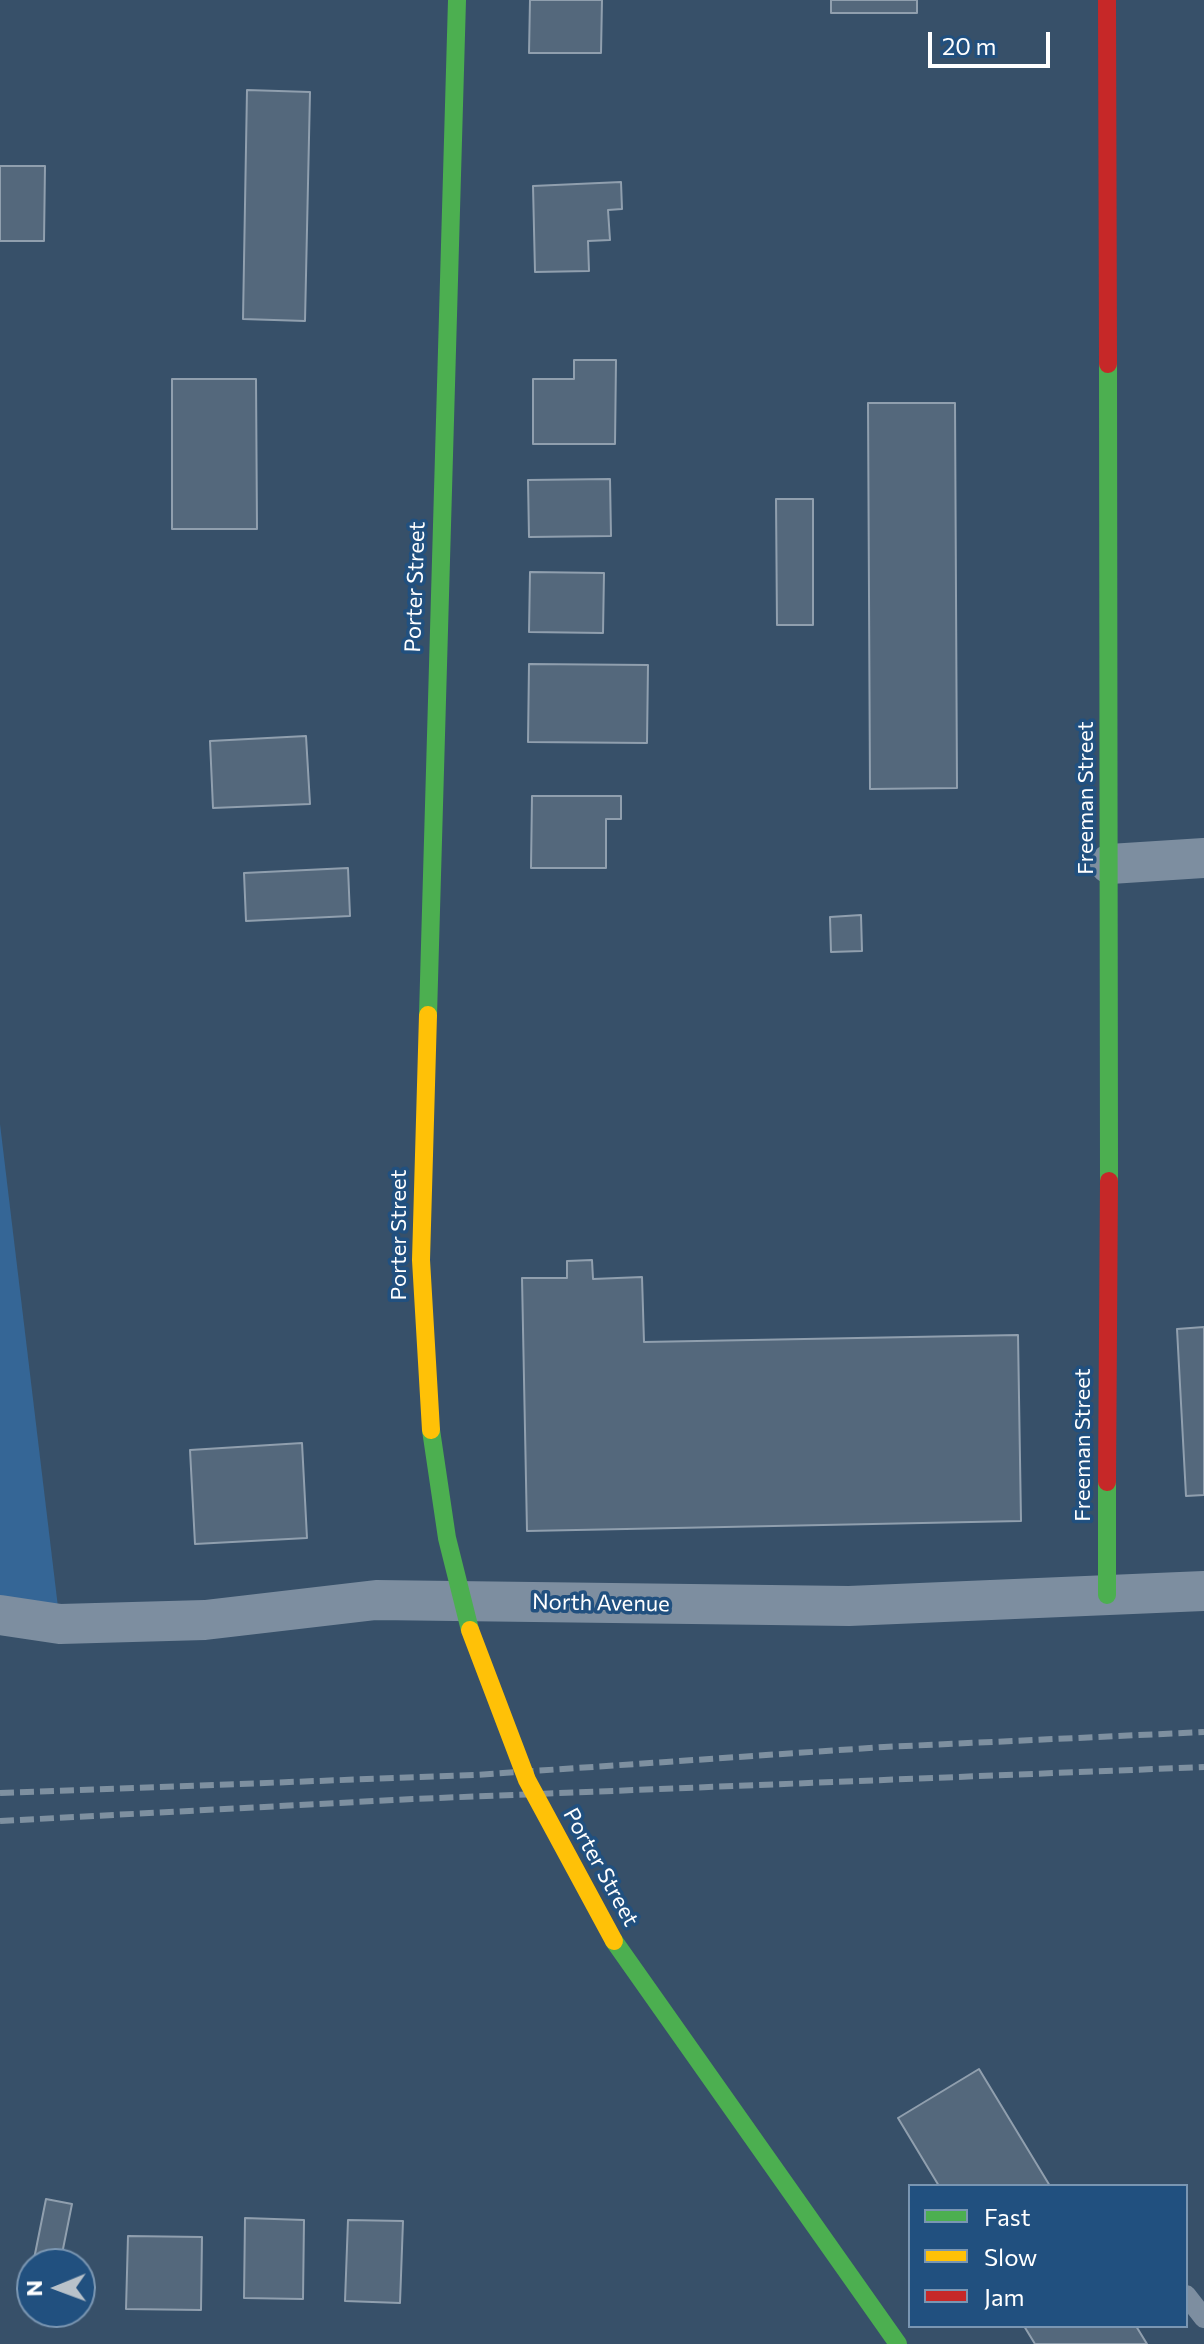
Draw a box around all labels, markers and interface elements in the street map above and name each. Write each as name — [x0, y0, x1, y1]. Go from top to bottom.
scale bar — [932, 16, 1054, 66]
text: 20 m — [942, 31, 996, 60]
street label: Porter Street — [400, 521, 430, 653]
street label: Freeman Street — [1073, 721, 1099, 875]
street label: Porter Street — [386, 1169, 412, 1301]
street label: Freeman Street — [1070, 1368, 1096, 1522]
street label: North Avenue — [532, 1589, 670, 1617]
street label: Porter Street — [558, 1803, 644, 1931]
legend — [908, 2184, 1188, 2328]
text: Fast — [984, 2202, 1031, 2231]
text: Slow — [984, 2242, 1037, 2271]
north arrow — [16, 2248, 96, 2328]
text: N — [20, 2280, 47, 2297]
text: Jam — [984, 2282, 1024, 2311]

